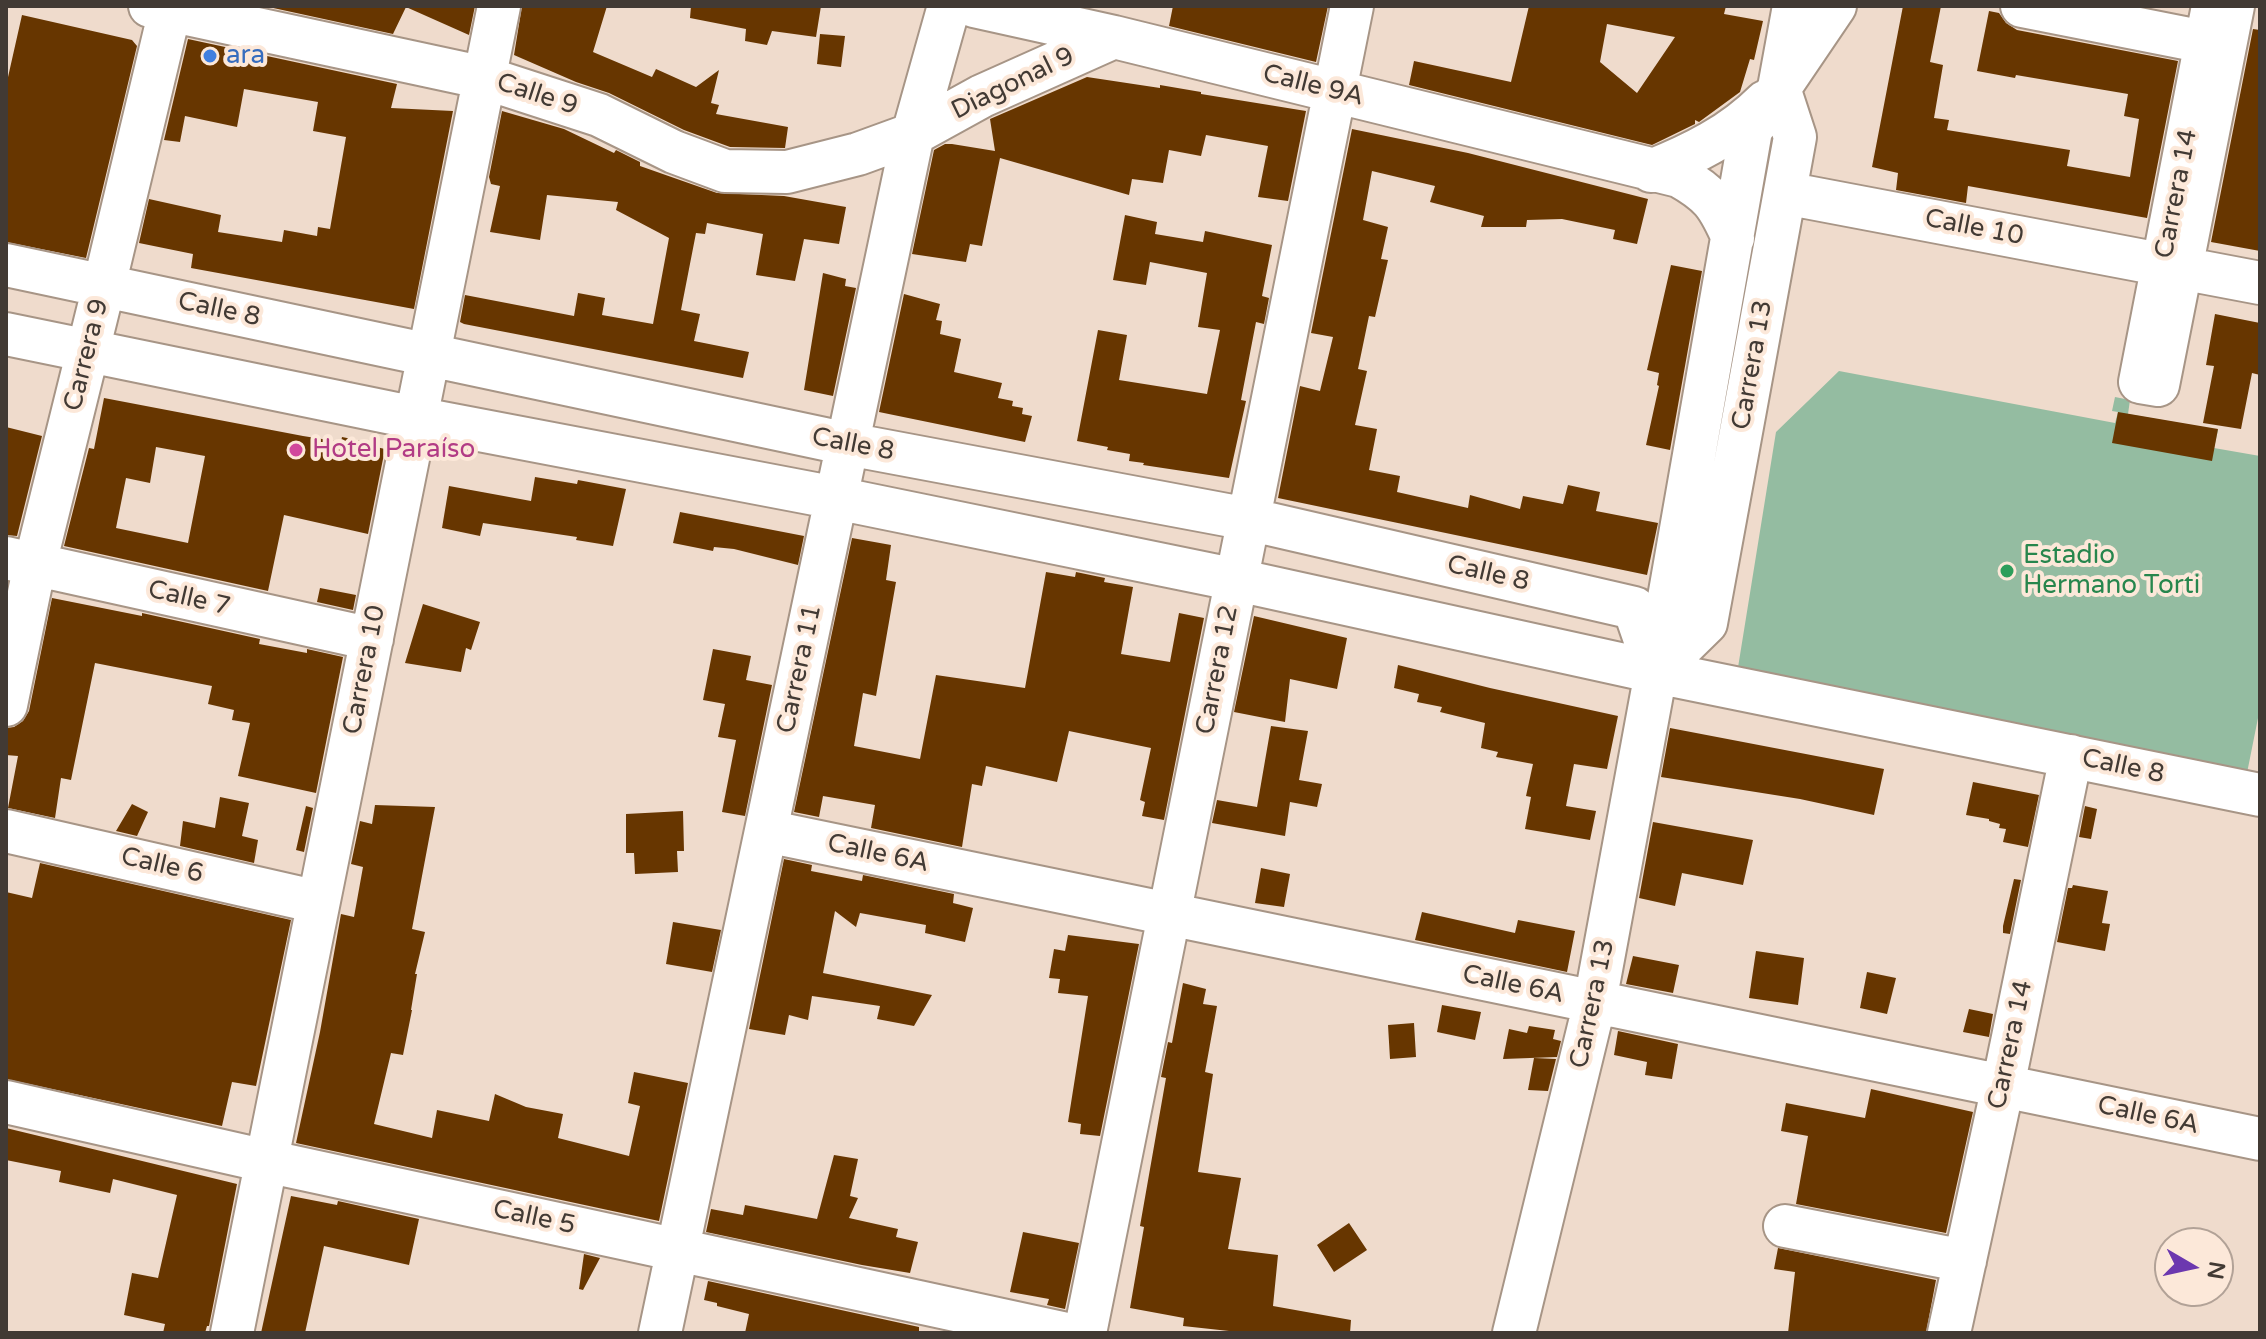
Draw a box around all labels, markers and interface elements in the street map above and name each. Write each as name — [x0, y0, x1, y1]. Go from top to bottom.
place label: ara — [226, 40, 265, 72]
street label: Diagonal 9 — [947, 41, 1079, 127]
marker: ara — [201, 47, 219, 65]
street label: Calle 9A — [1259, 58, 1367, 114]
street label: Calle 9 — [493, 67, 581, 123]
street label: Carrera 14 — [2149, 127, 2205, 261]
street label: Calle 10 — [1922, 203, 2026, 253]
street label: Calle 8 — [175, 286, 263, 334]
street label: Carrera 9 — [58, 296, 116, 414]
street label: Carrera 13 — [1726, 298, 1780, 432]
street label: Calle 8 — [809, 422, 897, 468]
place label: Hotel Paraíso — [312, 434, 475, 466]
marker: Hotel Paraíso — [287, 441, 305, 459]
place label: Estadio Hermano Torti — [2023, 540, 2200, 602]
street label: Calle 8 — [1444, 549, 1532, 599]
marker: Estadio Hermano Torti — [1998, 562, 2016, 580]
street label: Calle 7 — [145, 574, 233, 624]
street label: Carrera 11 — [771, 602, 829, 736]
street label: Carrera 10 — [337, 603, 393, 737]
street label: Carrera 12 — [1190, 603, 1246, 737]
street label: Calle 8 — [2079, 743, 2167, 791]
street label: Calle 6A — [824, 828, 932, 880]
street label: Calle 6 — [118, 841, 206, 891]
street label: Carrera 13 — [1564, 937, 1622, 1071]
street label: Calle 6A — [1459, 959, 1567, 1011]
street label: Carrera 14 — [1982, 978, 2040, 1112]
street label: Calle 6A — [2094, 1090, 2202, 1142]
street label: Calle 5 — [490, 1194, 578, 1242]
north arrow — [2154, 1227, 2234, 1307]
text: N — [2202, 1260, 2230, 1281]

